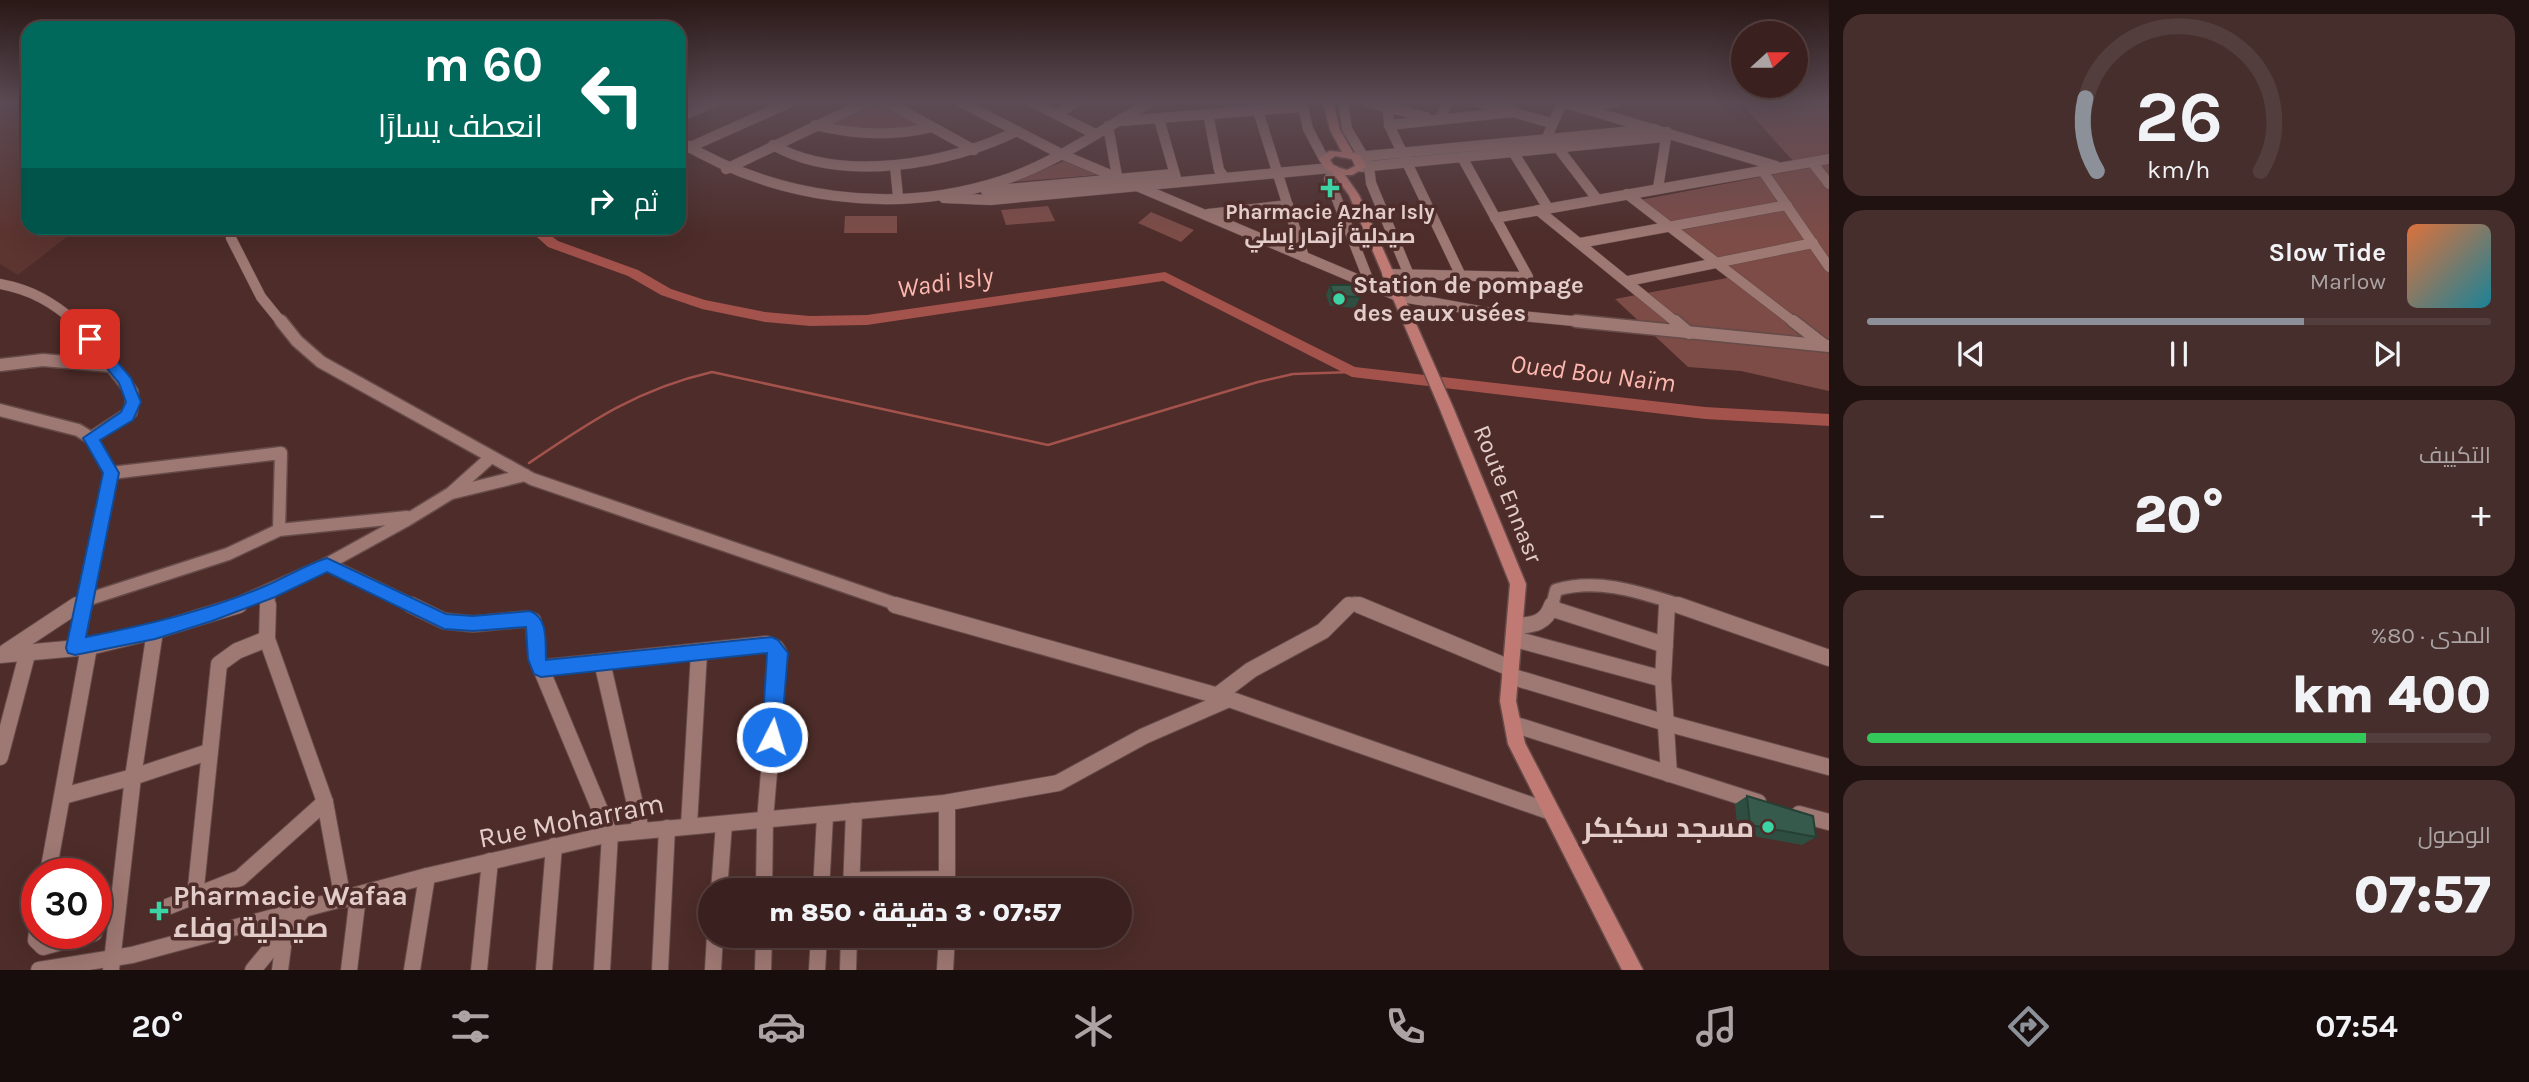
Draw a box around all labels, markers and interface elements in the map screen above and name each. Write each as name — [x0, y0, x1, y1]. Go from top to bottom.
north arrow — [1731, 21, 1808, 98]
map controls — [1731, 21, 1808, 98]
text: 60 m — [423, 36, 543, 93]
icon: left — [567, 49, 658, 140]
text: 26 — [2135, 74, 2223, 159]
text: انعطف يسارًا — [378, 108, 543, 145]
text: km/h — [2147, 155, 2211, 184]
marker: Pharmacie Azhar Isly صيدلية أزهار إسلي — [1322, 180, 1338, 196]
icon: right — [582, 182, 620, 220]
text: ثم — [634, 187, 658, 218]
place label: Pharmacie Azhar Isly صيدلية أزهار إسلي — [1225, 200, 1435, 253]
text: Slow Tide — [2268, 237, 2386, 268]
water label: Wadi Isly — [895, 260, 996, 305]
text: Marlow — [2310, 268, 2386, 295]
place label: Station de pompage des eaux usées — [1353, 271, 1584, 327]
marker: Station de pompage des eaux usées — [1331, 291, 1347, 307]
pin — [60, 309, 120, 369]
icon: arrive — [71, 320, 109, 358]
icon: previous — [1952, 335, 1990, 373]
icon: pause — [2160, 335, 2198, 373]
icon: next — [2368, 335, 2406, 373]
water label: Oued Bou Naïm — [1509, 348, 1677, 399]
street label: Route Ennasr — [1468, 421, 1549, 567]
text: التكييف — [2419, 442, 2491, 469]
text: 20° — [2134, 484, 2224, 545]
text: − — [1867, 492, 1887, 537]
text: + — [2471, 492, 2491, 537]
text: المدى · 80% — [2371, 622, 2491, 649]
text: 400 km — [2292, 664, 2491, 725]
position arrow — [735, 700, 809, 774]
street label: Rue Moharram — [476, 786, 667, 855]
place label: مسجد سكيكر — [1582, 811, 1754, 844]
marker: مسجد سكيكر — [1760, 819, 1776, 835]
text: الوصول — [2418, 822, 2491, 849]
speed limit sign: 30 — [21, 858, 112, 949]
text: 07:57 — [2354, 864, 2491, 925]
place label: Pharmacie Wafaa صيدلية وفاء — [173, 879, 408, 944]
text: 07:57 · 3 دقيقة · 850 m — [769, 897, 1061, 928]
marker: Pharmacie Wafaa صيدلية وفاء — [151, 903, 167, 919]
icon: filters — [446, 1002, 495, 1051]
icon: car — [757, 1002, 806, 1051]
icon: climate — [1069, 1002, 1118, 1051]
icon: phone — [1381, 1002, 1430, 1051]
icon: music — [1692, 1002, 1741, 1051]
icon: directions — [2004, 1002, 2053, 1051]
text: 20° — [131, 1008, 183, 1045]
text: 07:54 — [2315, 1008, 2398, 1045]

